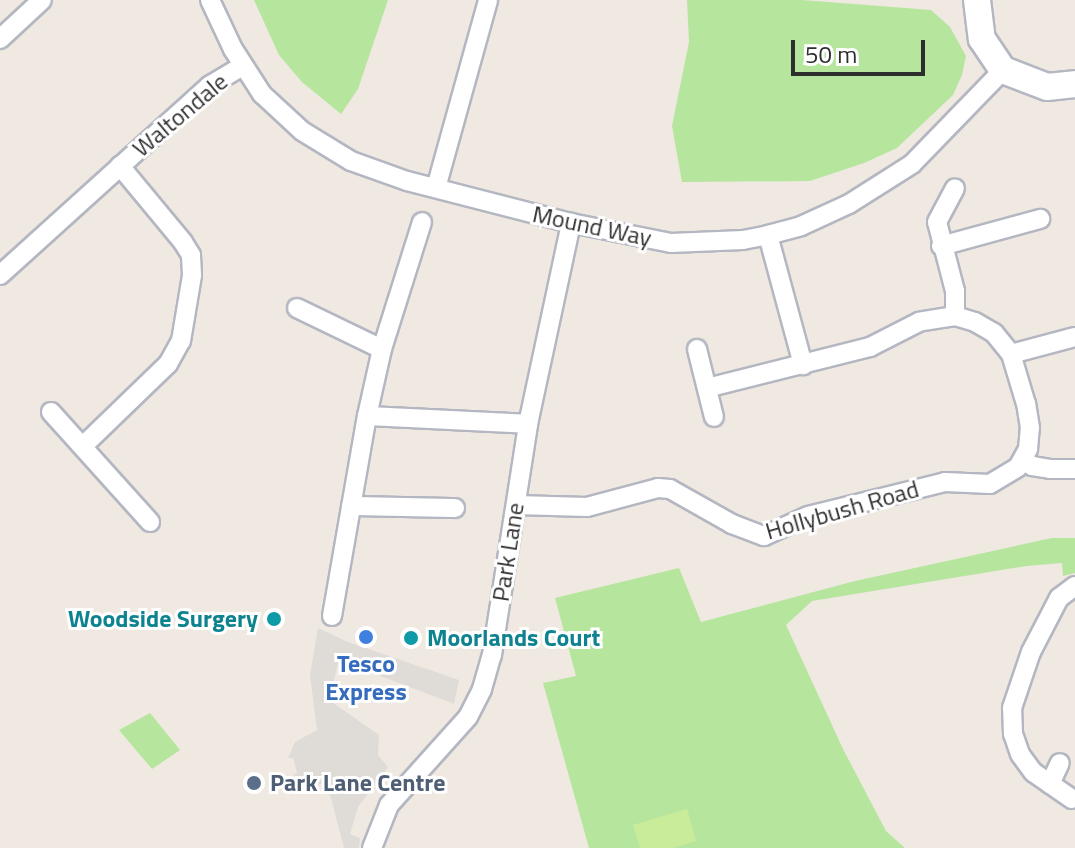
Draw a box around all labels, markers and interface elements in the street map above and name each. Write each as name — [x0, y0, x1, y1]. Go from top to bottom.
scale bar — [795, 24, 929, 74]
text: 50 m — [805, 36, 857, 72]
street label: Waltondale — [127, 67, 233, 163]
street label: Mound Way — [530, 199, 654, 253]
street label: Hollybush Road — [762, 474, 922, 546]
street label: Park Lane — [486, 500, 530, 604]
place label: Woodside Surgery — [68, 605, 258, 633]
marker: Woodside Surgery — [265, 610, 283, 628]
place label: Moorlands Court — [427, 624, 600, 652]
marker: Tesco Express — [357, 628, 375, 646]
marker: Moorlands Court — [402, 629, 420, 647]
place label: Tesco Express — [325, 650, 407, 706]
place label: Park Lane Centre — [270, 769, 445, 797]
marker: Park Lane Centre — [245, 774, 263, 792]

